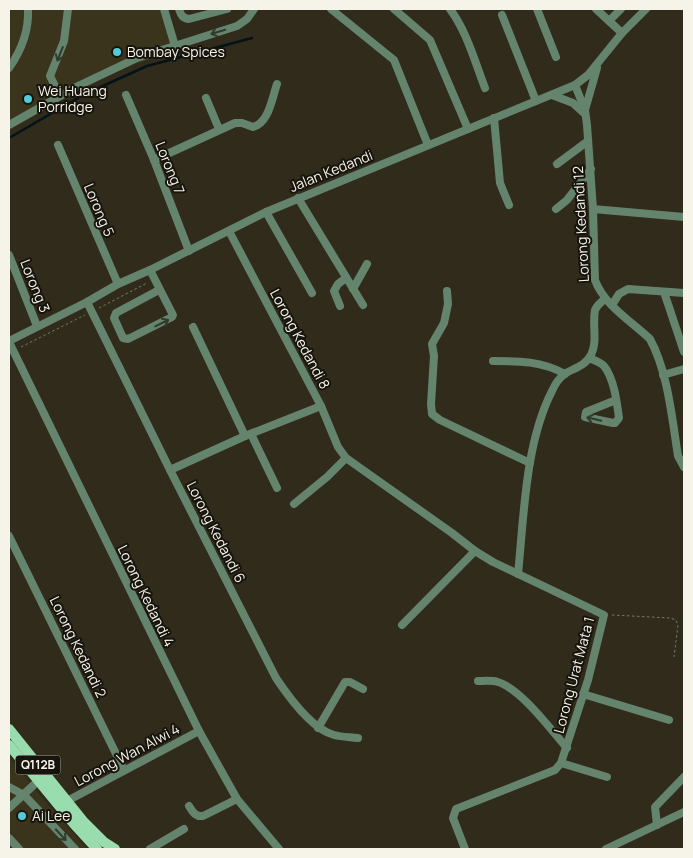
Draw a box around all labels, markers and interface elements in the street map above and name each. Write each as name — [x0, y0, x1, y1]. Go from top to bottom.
one-way arrow — [210, 28, 226, 38]
place label: Bombay Spices — [127, 42, 225, 61]
one-way arrow — [54, 46, 64, 61]
marker: Bombay Spices — [111, 46, 123, 58]
place label: Wei Huang Porridge — [38, 81, 107, 116]
marker: Wei Huang Porridge — [22, 93, 34, 105]
street label: Lorong 7 — [151, 139, 190, 197]
street label: Jalan Kedandi — [286, 145, 375, 196]
street label: Lorong Kedandi 12 — [568, 166, 593, 282]
street label: Lorong 5 — [80, 180, 119, 239]
street label: Lorong 3 — [16, 256, 55, 315]
street label: Lorong Kedandi 8 — [266, 285, 335, 392]
one-way arrow — [154, 318, 169, 327]
one-way arrow — [586, 414, 602, 423]
street label: Lorong Kedandi 6 — [183, 478, 250, 586]
street label: Lorong Kedandi 4 — [114, 542, 179, 650]
street label: Lorong Kedandi 2 — [46, 593, 111, 701]
street label: Lorong Urat Mata 1 — [549, 614, 598, 735]
street label: Lorong Wan Alwi 4 — [71, 719, 183, 790]
road number: Q112B — [15, 756, 60, 774]
place label: Ai Lee — [32, 806, 70, 825]
marker: Ai Lee — [16, 810, 28, 822]
one-way arrow — [55, 828, 67, 841]

